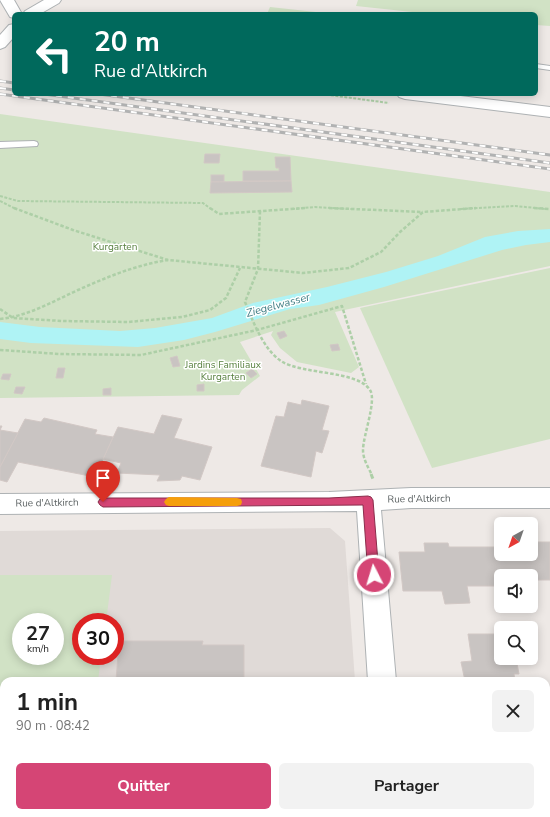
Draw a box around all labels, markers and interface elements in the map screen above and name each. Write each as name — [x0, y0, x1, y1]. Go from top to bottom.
text: 20 m — [94, 23, 160, 61]
icon: left — [28, 28, 80, 80]
text: Rue d'Altkirch — [94, 59, 207, 83]
park label: Kurgarten — [93, 240, 137, 254]
water label: Ziegelwasser — [244, 289, 313, 321]
park label: Jardins Familiaux Kurgarten — [184, 358, 262, 384]
pin — [86, 461, 120, 502]
icon: arrive — [92, 467, 114, 489]
street label: Rue d'Altkirch — [387, 491, 451, 507]
street label: Rue d'Altkirch — [15, 495, 79, 511]
north arrow — [494, 517, 538, 561]
map controls — [494, 517, 538, 665]
position arrow — [353, 554, 395, 596]
button: sound — [494, 569, 538, 613]
speed limit sign: 30 — [72, 613, 124, 665]
text: 27 — [26, 620, 50, 647]
button: search — [494, 621, 538, 665]
text: km/h — [27, 642, 49, 656]
text: 1 min — [16, 686, 78, 718]
button: close — [492, 690, 534, 732]
text: 90 m · 08:42 — [16, 717, 90, 735]
button: Quitter — [16, 763, 271, 809]
button: Partager — [279, 763, 534, 809]

